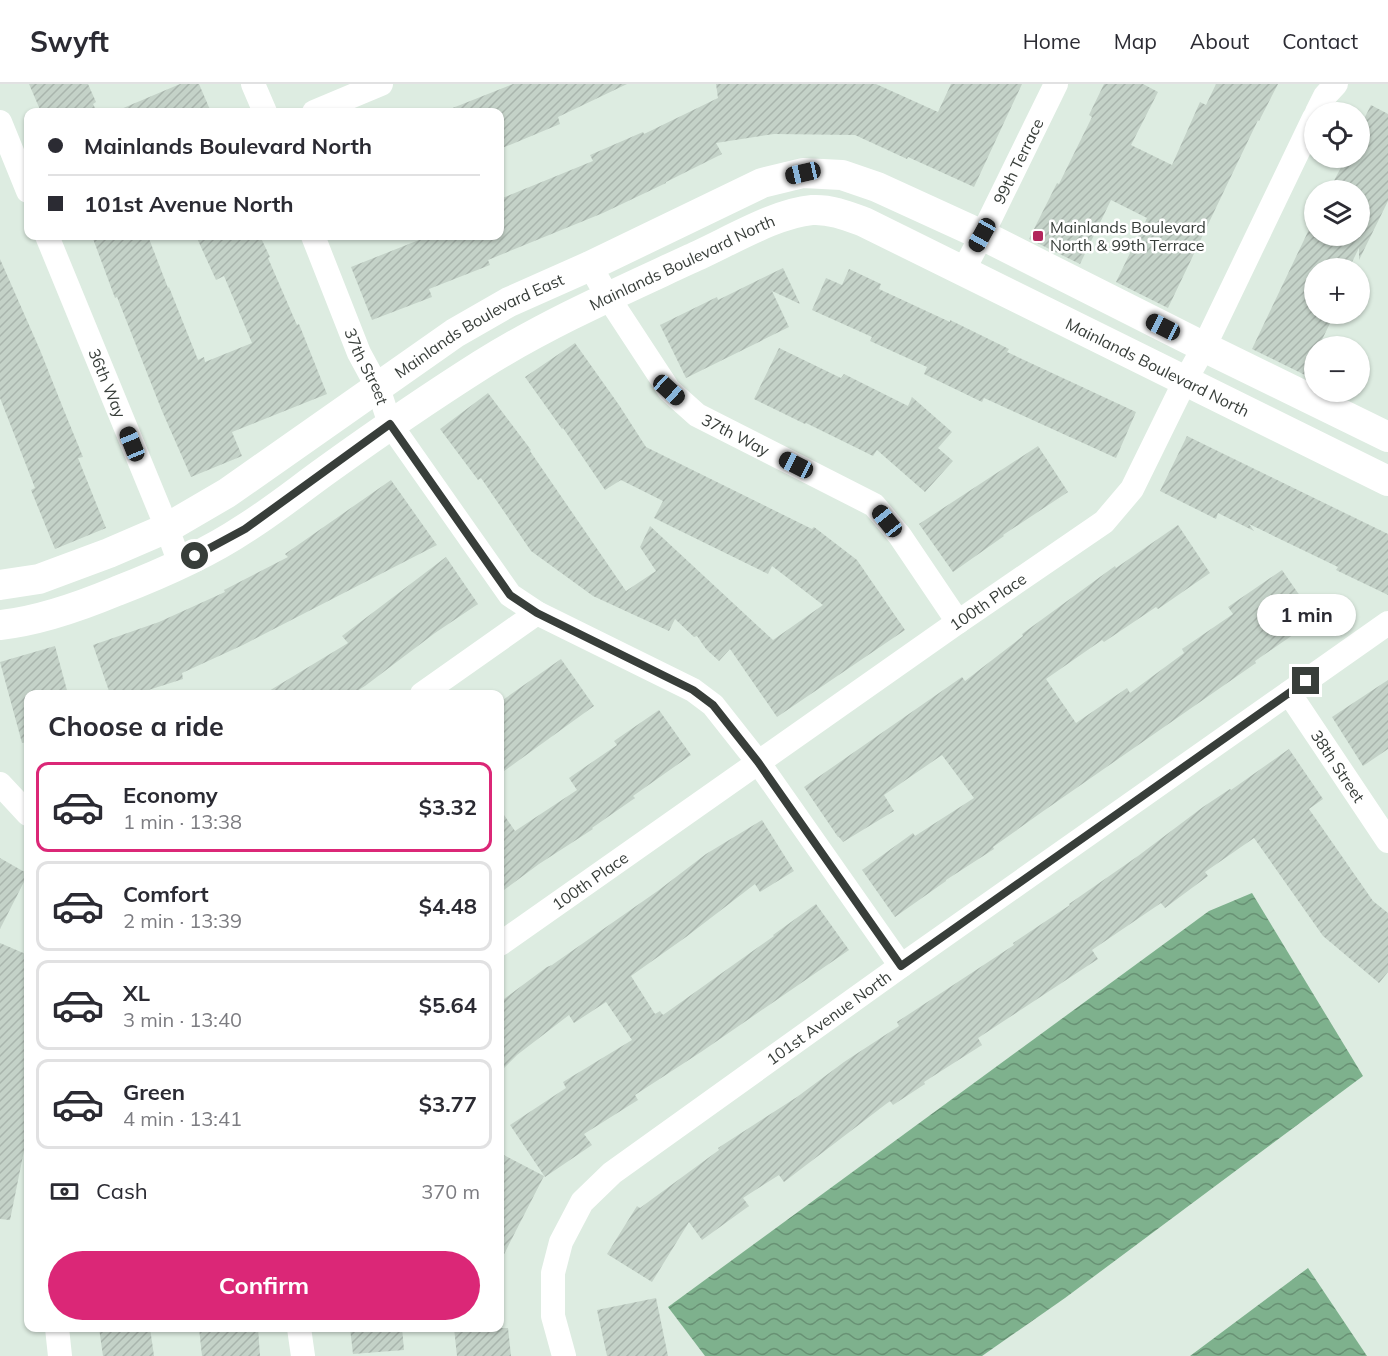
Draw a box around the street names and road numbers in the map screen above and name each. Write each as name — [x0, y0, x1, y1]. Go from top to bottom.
street label: 99th Terrace — [989, 115, 1048, 207]
street label: Mainlands Boulevard North — [586, 210, 778, 315]
street label: Mainlands Boulevard East — [391, 269, 567, 382]
street label: Mainlands Boulevard North — [1062, 313, 1253, 421]
street label: 37th Street — [340, 325, 393, 407]
street label: 36th Way — [84, 345, 131, 421]
street label: 37th Way — [698, 409, 773, 460]
street label: 100th Place — [946, 568, 1030, 635]
street label: 38th Street — [1307, 726, 1369, 806]
street label: 100th Place — [548, 847, 632, 914]
street label: 101st Avenue North — [762, 966, 895, 1069]

